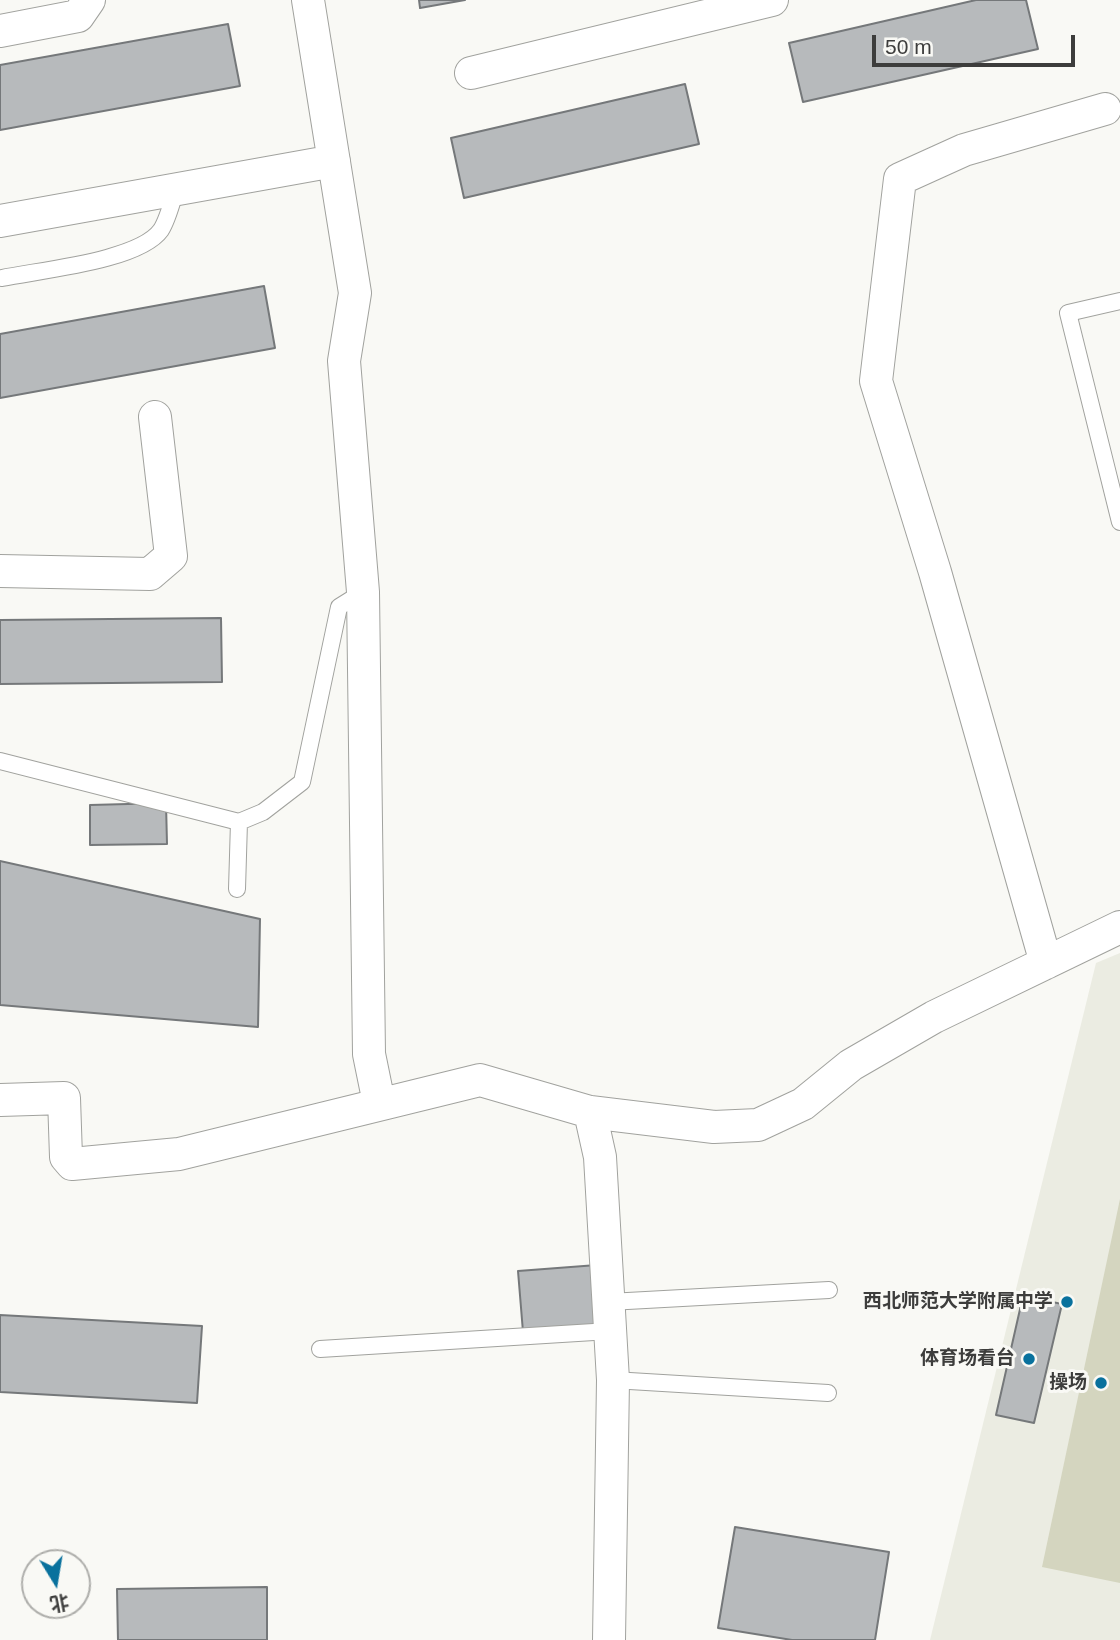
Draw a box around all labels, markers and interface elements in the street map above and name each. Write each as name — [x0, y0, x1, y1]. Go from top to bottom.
scale bar — [875, 21, 1078, 65]
text: 50 m — [885, 35, 932, 58]
place label: 西北师范大学附属中学 — [863, 1291, 1053, 1313]
marker: 西北师范大学附属中学 — [1059, 1294, 1075, 1310]
place label: 体育场看台 — [920, 1348, 1015, 1370]
marker: 体育场看台 — [1021, 1351, 1037, 1367]
place label: 操场 — [1049, 1372, 1087, 1394]
marker: 操场 — [1093, 1375, 1109, 1391]
north arrow — [21, 1549, 91, 1619]
text: 北 — [48, 1591, 71, 1615]

